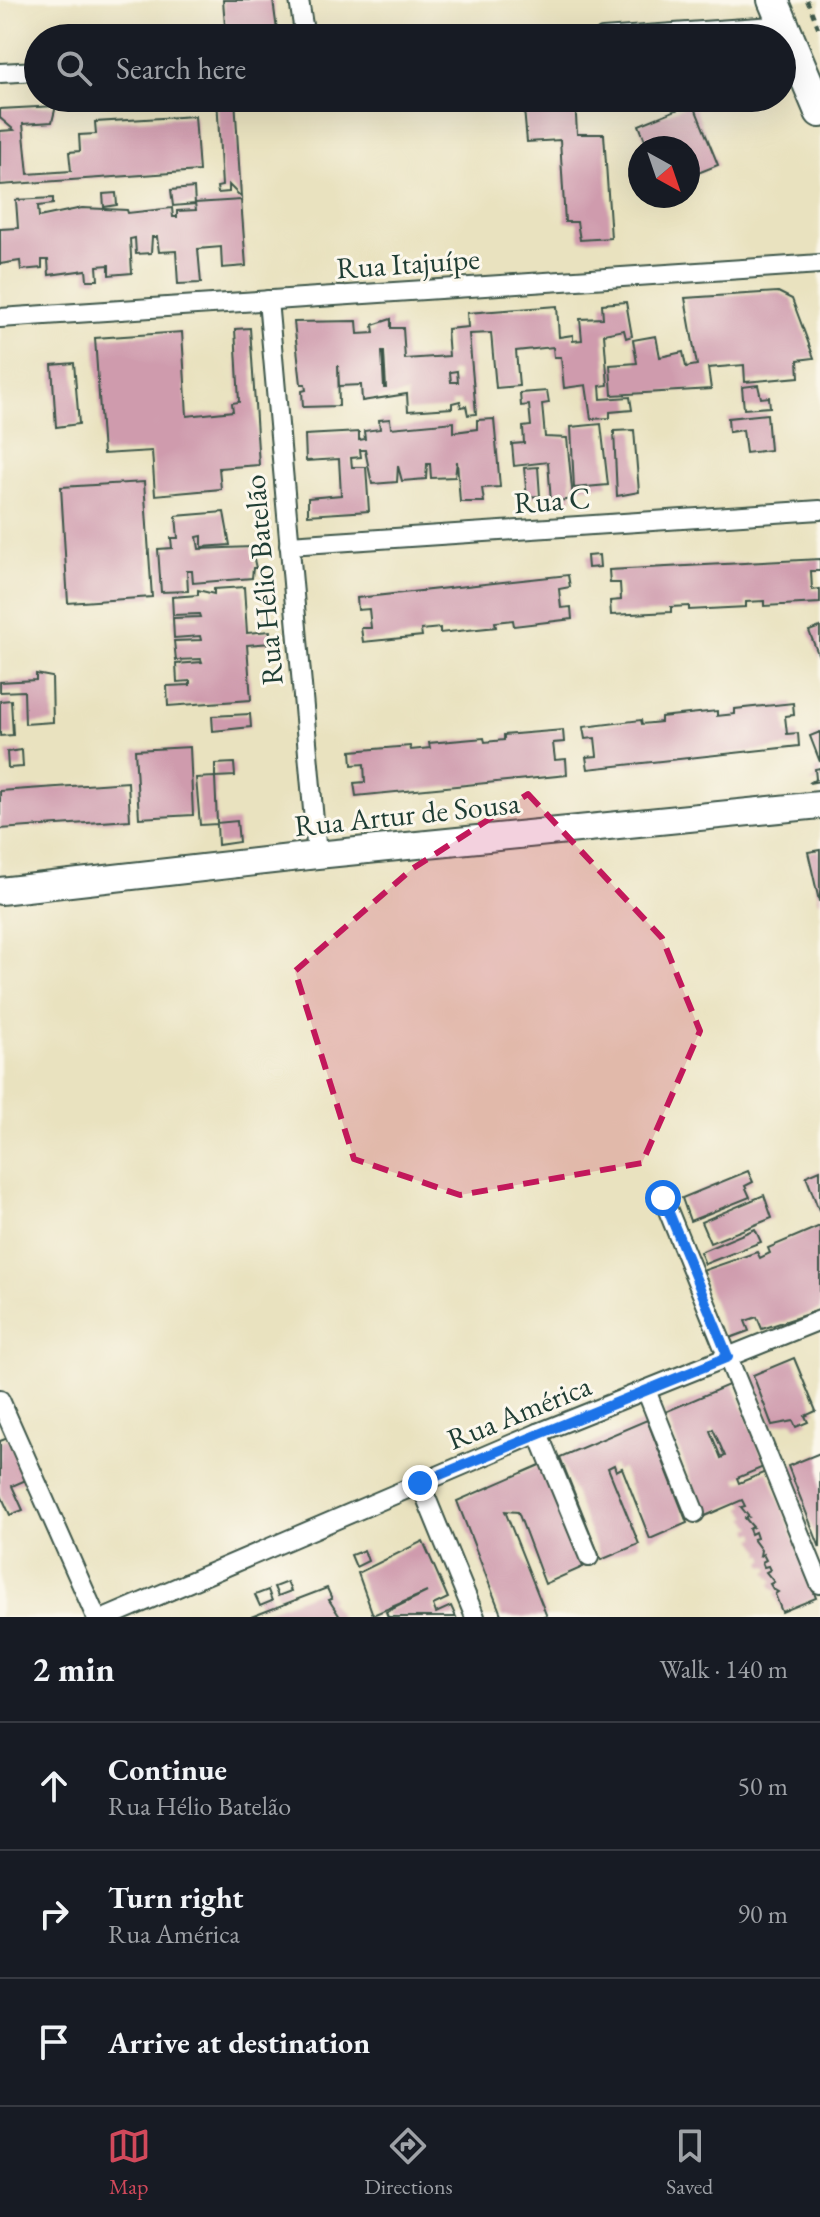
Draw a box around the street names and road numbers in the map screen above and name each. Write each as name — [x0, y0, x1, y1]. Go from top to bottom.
street label: Rua Itajuípe — [335, 239, 481, 287]
street label: Rua Hélio Batelão — [234, 473, 292, 687]
street label: Rua C — [512, 478, 592, 522]
street label: Rua Artur de Sousa — [292, 783, 522, 845]
street label: Rua América — [441, 1365, 597, 1459]

